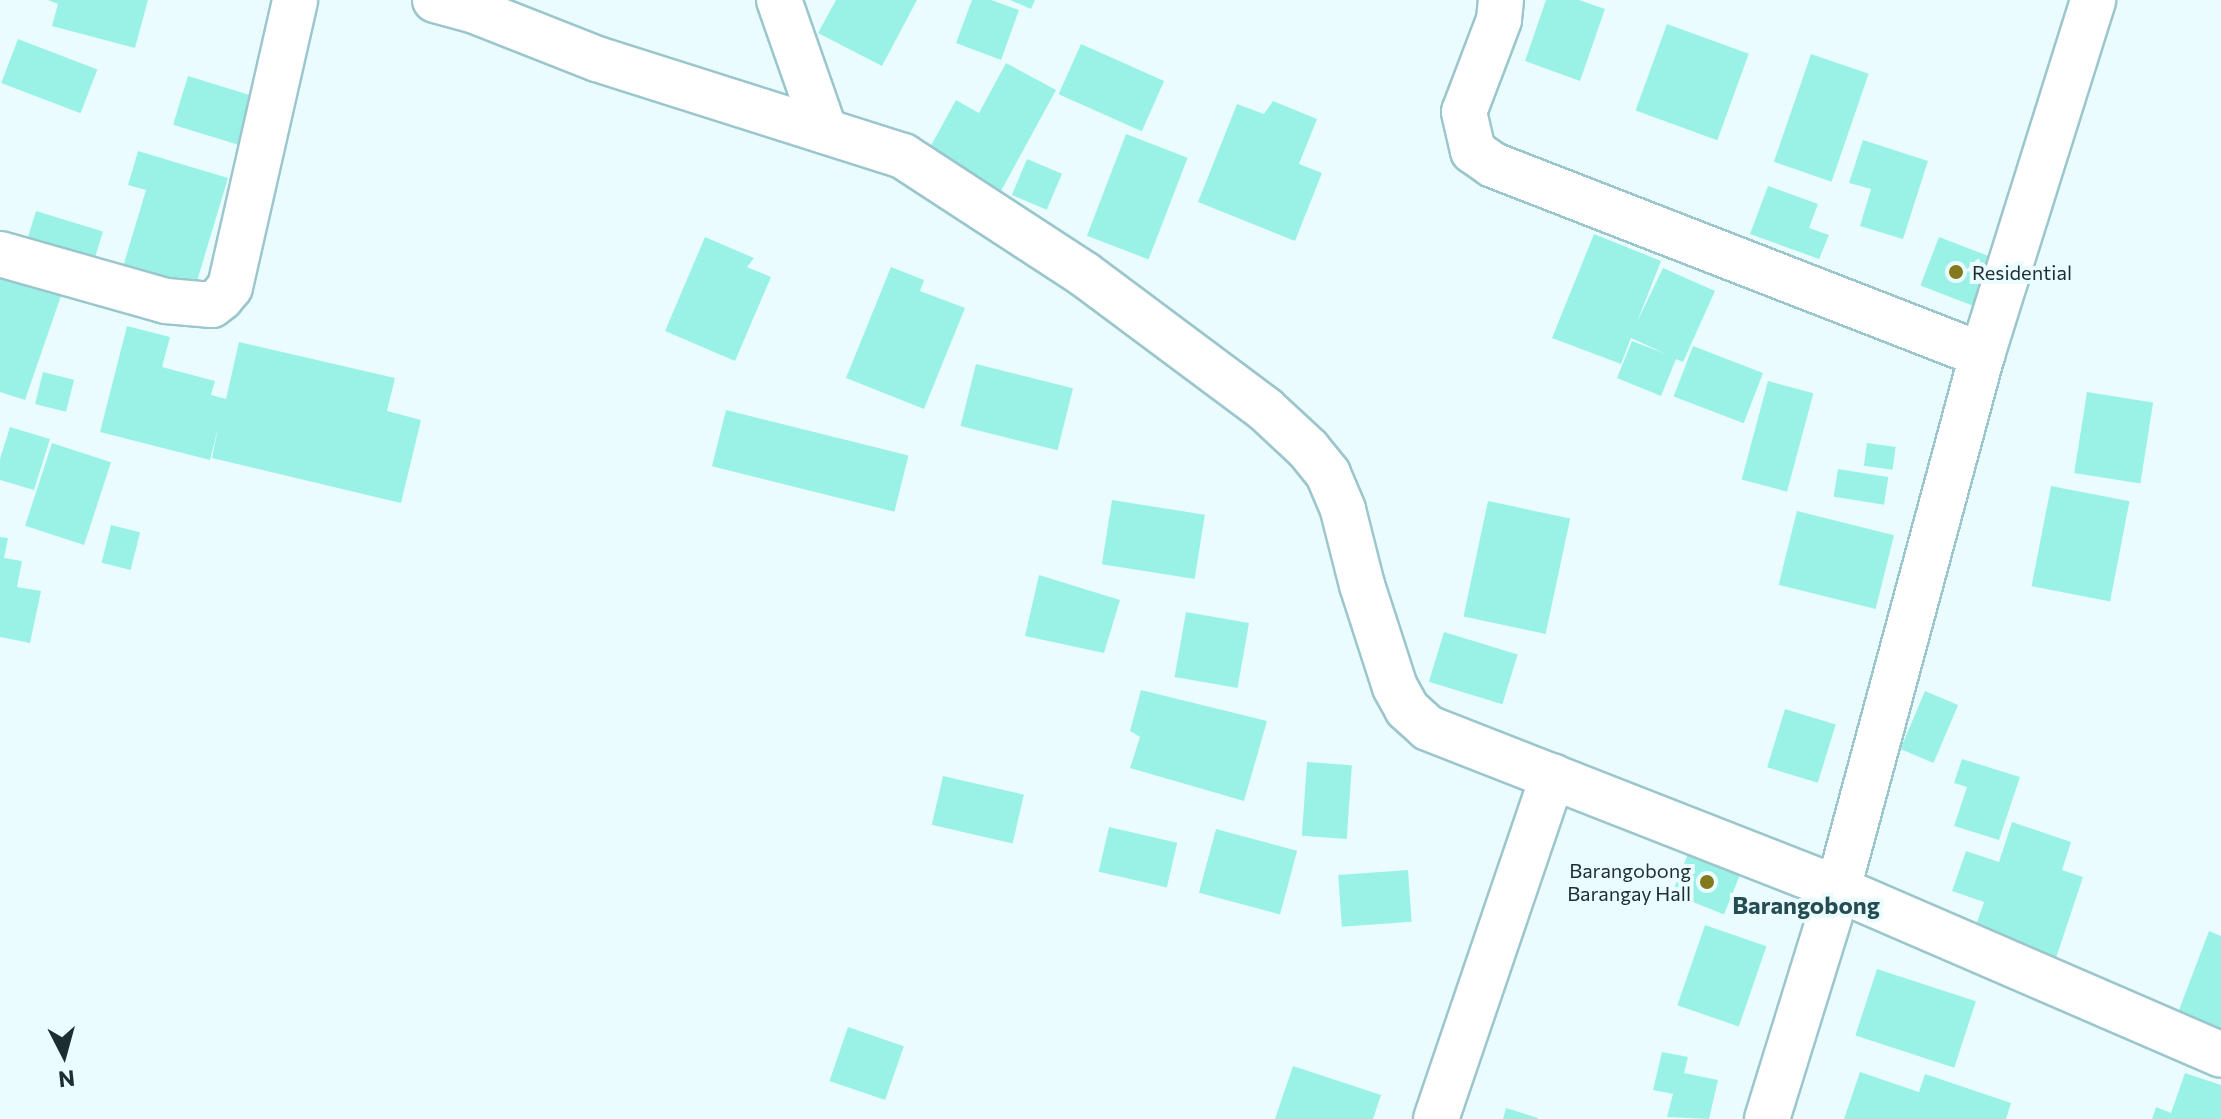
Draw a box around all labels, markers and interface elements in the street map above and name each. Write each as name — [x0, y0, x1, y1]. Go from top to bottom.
place label: Residential — [1972, 260, 2072, 284]
marker: Residential — [1947, 263, 1965, 281]
place label: Barangobong Barangay Hall — [1567, 858, 1691, 905]
marker: Barangobong Barangay Hall — [1698, 873, 1716, 891]
district label: Barangobong — [1732, 891, 1880, 919]
north arrow — [24, 1015, 104, 1095]
text: N — [57, 1065, 76, 1094]

